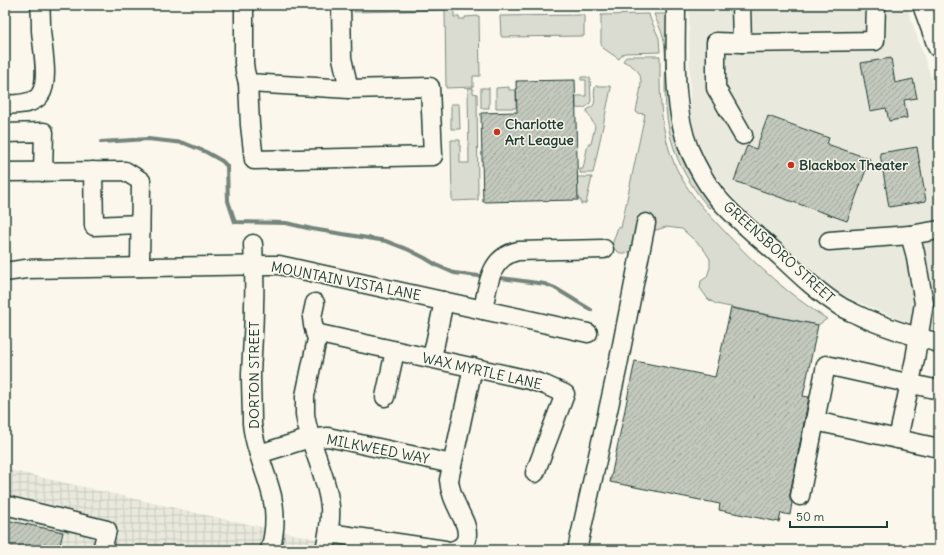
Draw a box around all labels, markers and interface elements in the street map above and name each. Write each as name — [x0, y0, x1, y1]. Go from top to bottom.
place label: Charlotte Art League — [505, 115, 574, 149]
marker: Charlotte Art League — [492, 127, 502, 137]
place label: Blackbox Theater — [799, 156, 908, 174]
marker: Blackbox Theater — [786, 160, 796, 170]
street label: GREENSBORO STREET — [720, 197, 838, 307]
street label: MOUNTAIN VISTA LANE — [269, 258, 423, 304]
street label: DORTON STREET — [245, 321, 263, 429]
street label: WAX MYRTLE LANE — [420, 348, 544, 394]
street label: MILKWEED WAY — [325, 430, 431, 468]
scale bar — [790, 503, 887, 529]
text: 50 m — [796, 509, 825, 524]

